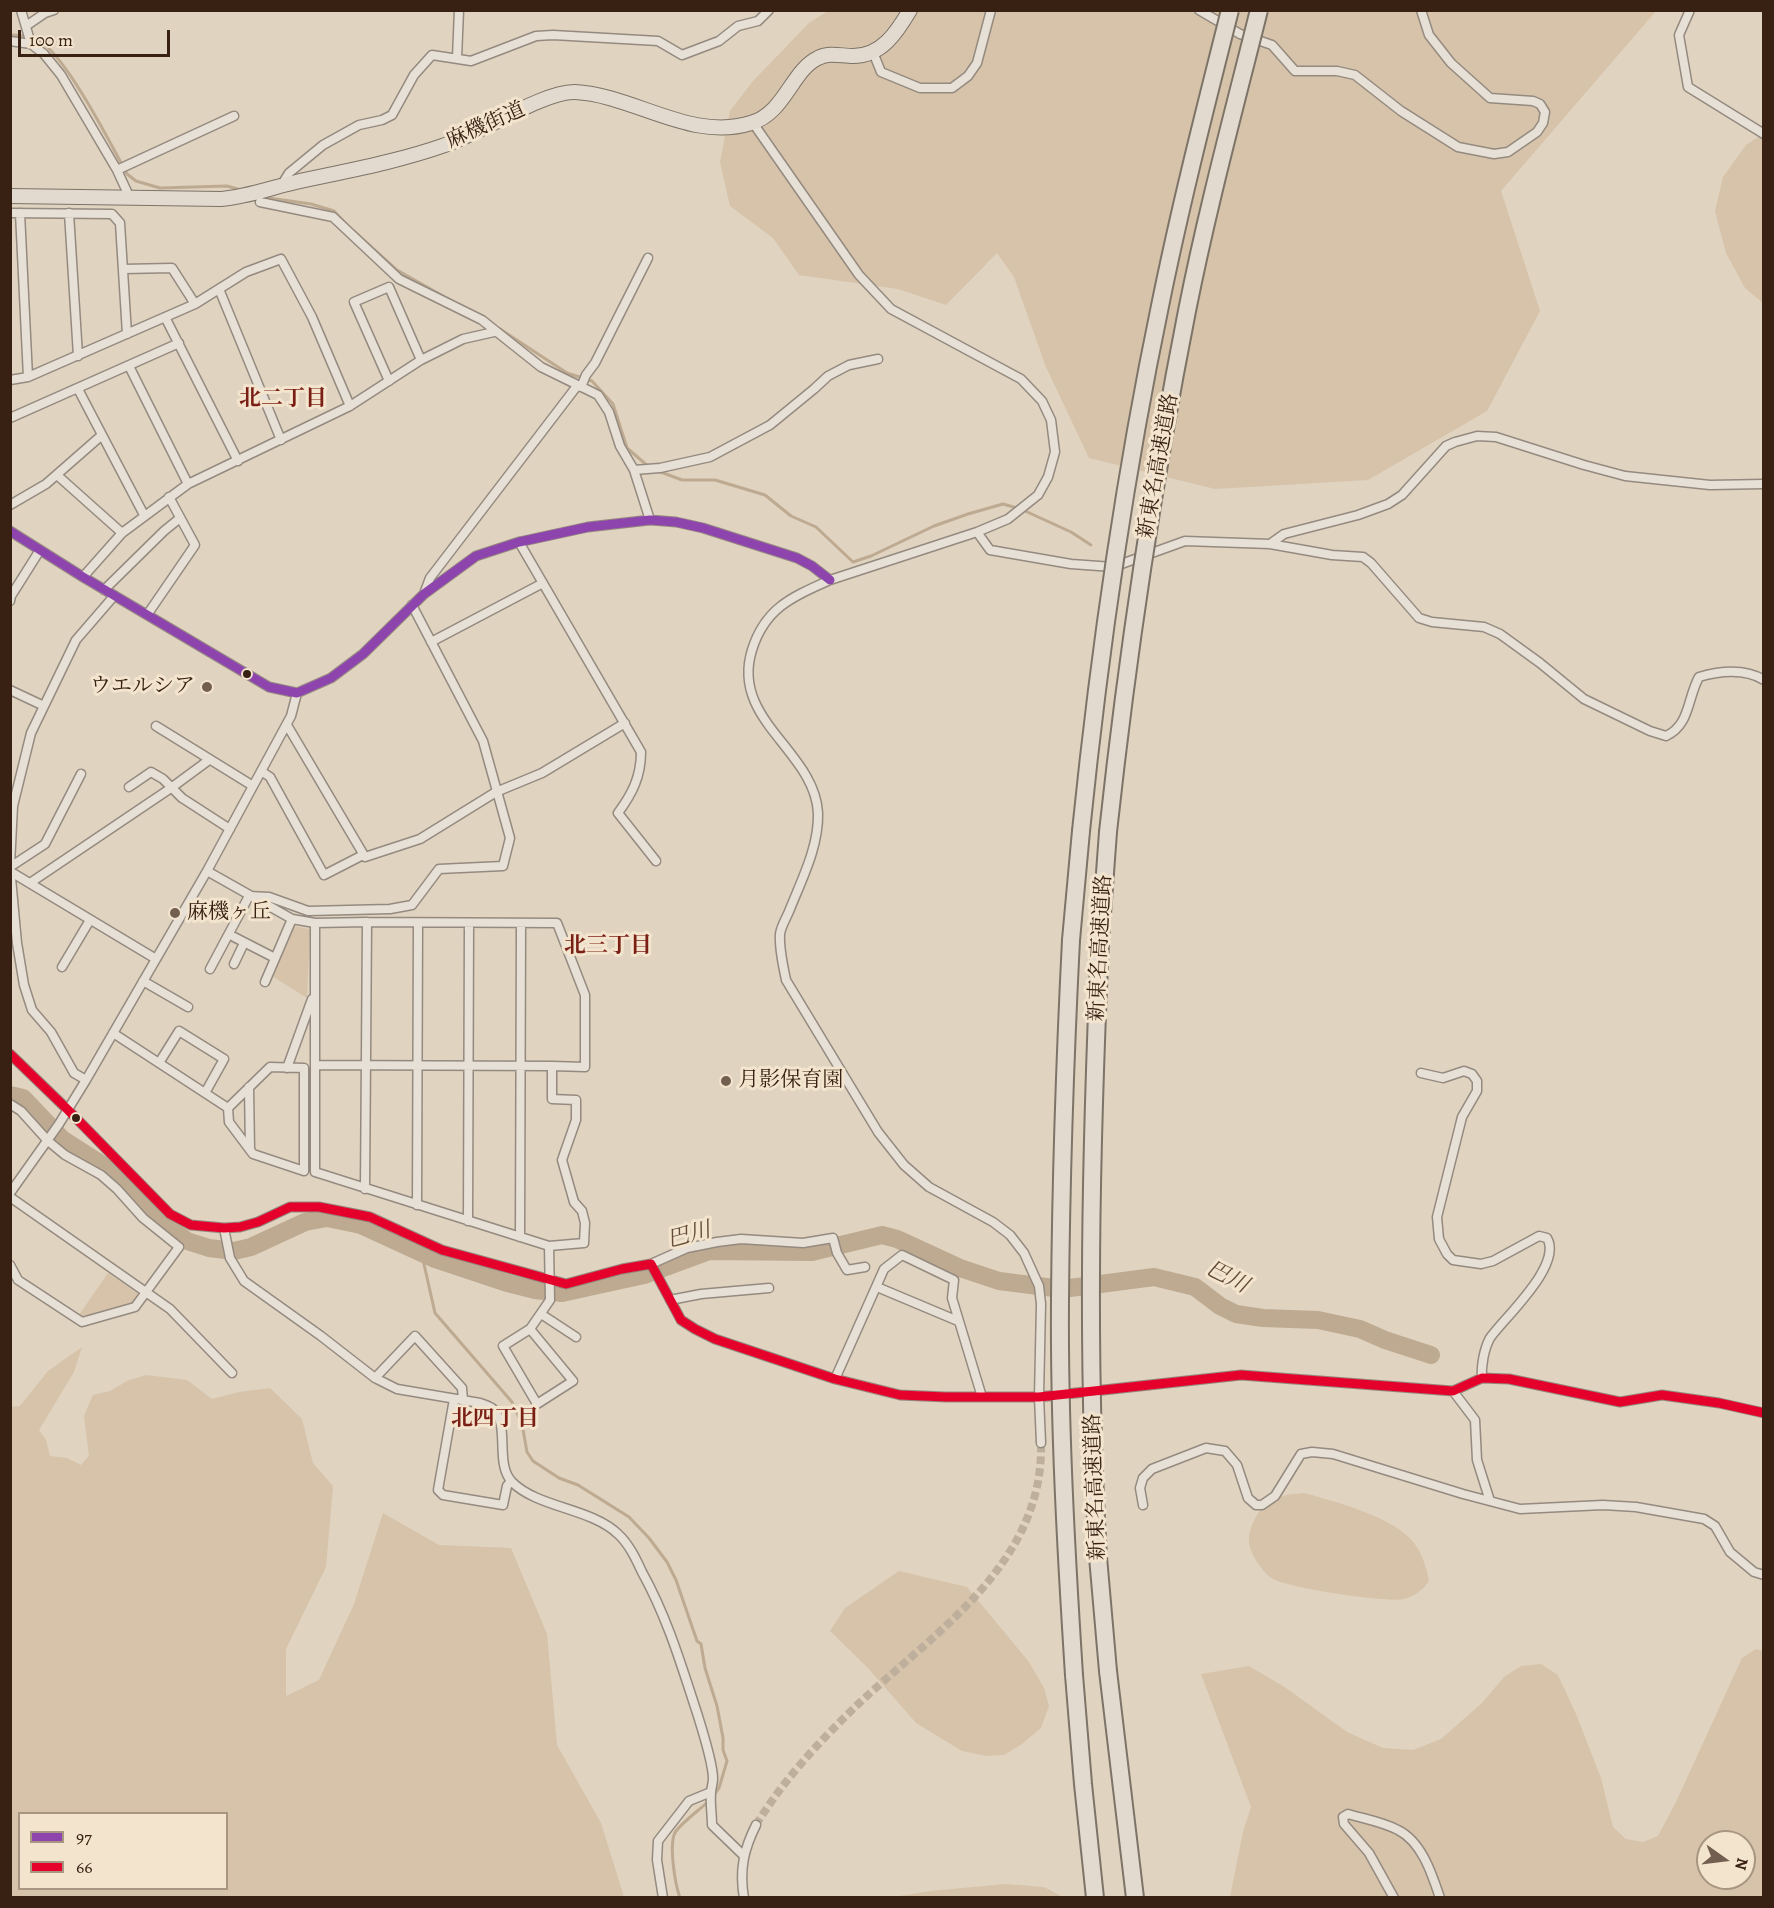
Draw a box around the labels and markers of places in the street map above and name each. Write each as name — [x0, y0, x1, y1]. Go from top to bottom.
unlabelled marker — [241, 668, 253, 680]
place label: ウエルシア — [90, 674, 195, 700]
marker: ウエルシア — [200, 680, 214, 694]
place label: 麻機ヶ丘 — [187, 900, 271, 926]
marker: 麻機ヶ丘 — [168, 906, 182, 920]
place label: 月影保育園 — [738, 1068, 843, 1094]
marker: 月影保育園 — [719, 1074, 733, 1088]
unlabelled marker — [70, 1112, 82, 1124]

